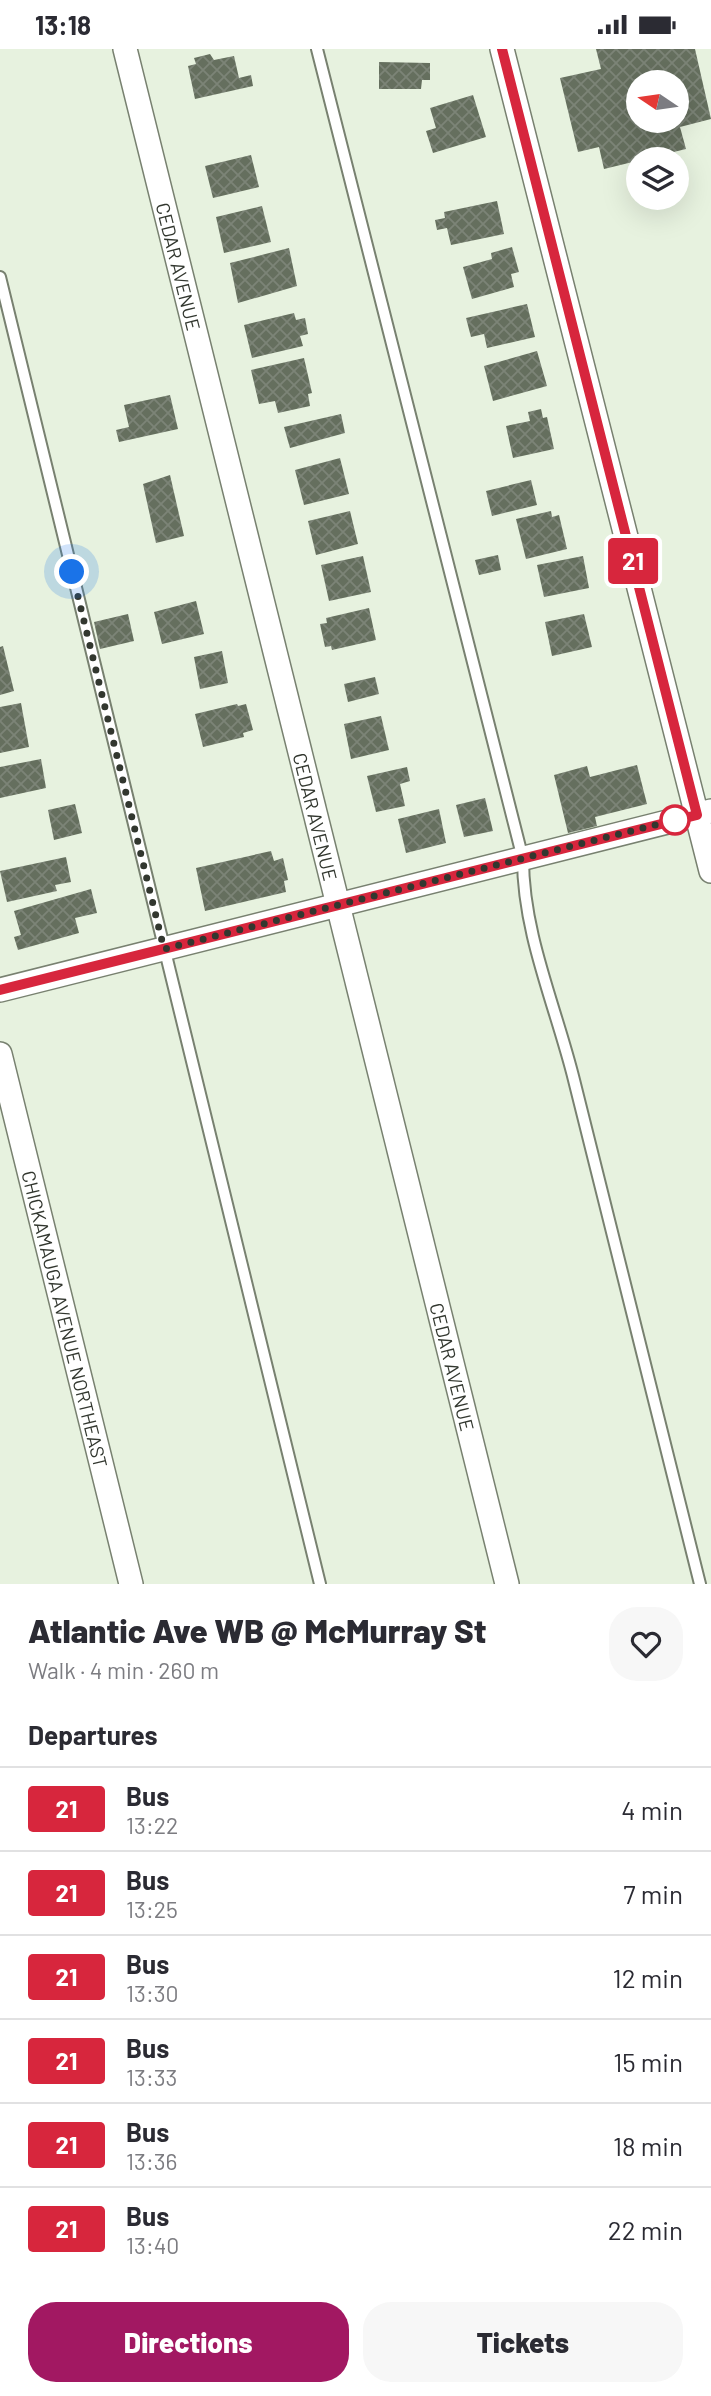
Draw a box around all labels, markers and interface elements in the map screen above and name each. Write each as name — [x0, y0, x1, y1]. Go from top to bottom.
text: 13:18 — [35, 9, 91, 40]
north arrow — [626, 70, 690, 133]
map controls — [626, 70, 689, 210]
button: layers — [626, 147, 689, 210]
street label: CEDAR AVENUE — [152, 200, 206, 333]
line badge: 21 — [602, 538, 664, 584]
text: 21 — [622, 546, 644, 575]
your location — [54, 554, 89, 589]
street label: CEDAR AVENUE — [289, 750, 343, 883]
unlabelled marker — [660, 805, 690, 835]
street label: CHICKAMAUGA AVENUE NORTHEAST — [18, 1168, 113, 1470]
street label: CEDAR AVENUE — [426, 1300, 480, 1433]
button: heart — [609, 1607, 683, 1681]
text: Atlantic Ave WB @ McMurray St — [28, 1610, 487, 1650]
text: Walk · 4 min · 260 m — [28, 1656, 219, 1684]
text: Departures — [28, 1719, 158, 1750]
text: Bus — [126, 1780, 169, 1811]
text: 21 — [56, 1794, 77, 1823]
text: 4 min — [621, 1794, 683, 1825]
text: 13:22 — [126, 1811, 178, 1839]
text: Bus — [126, 1864, 169, 1895]
text: 21 — [56, 1878, 77, 1907]
text: 7 min — [623, 1878, 683, 1909]
text: 13:25 — [126, 1895, 178, 1923]
text: Bus — [126, 1948, 169, 1979]
text: 21 — [56, 1962, 77, 1991]
text: 12 min — [613, 1962, 683, 1993]
text: 13:30 — [126, 1979, 179, 2007]
text: Bus — [126, 2032, 169, 2063]
text: 21 — [56, 2046, 77, 2075]
text: 15 min — [613, 2046, 683, 2077]
text: 13:33 — [126, 2063, 177, 2091]
text: Bus — [126, 2116, 169, 2147]
text: 21 — [56, 2130, 77, 2159]
text: 18 min — [613, 2130, 683, 2161]
text: 13:36 — [126, 2147, 177, 2175]
text: Bus — [126, 2200, 169, 2231]
text: 21 — [56, 2214, 77, 2243]
text: 22 min — [608, 2214, 683, 2245]
text: 13:40 — [126, 2231, 179, 2259]
button: Directions — [28, 2302, 349, 2382]
button: Tickets — [363, 2302, 683, 2382]

